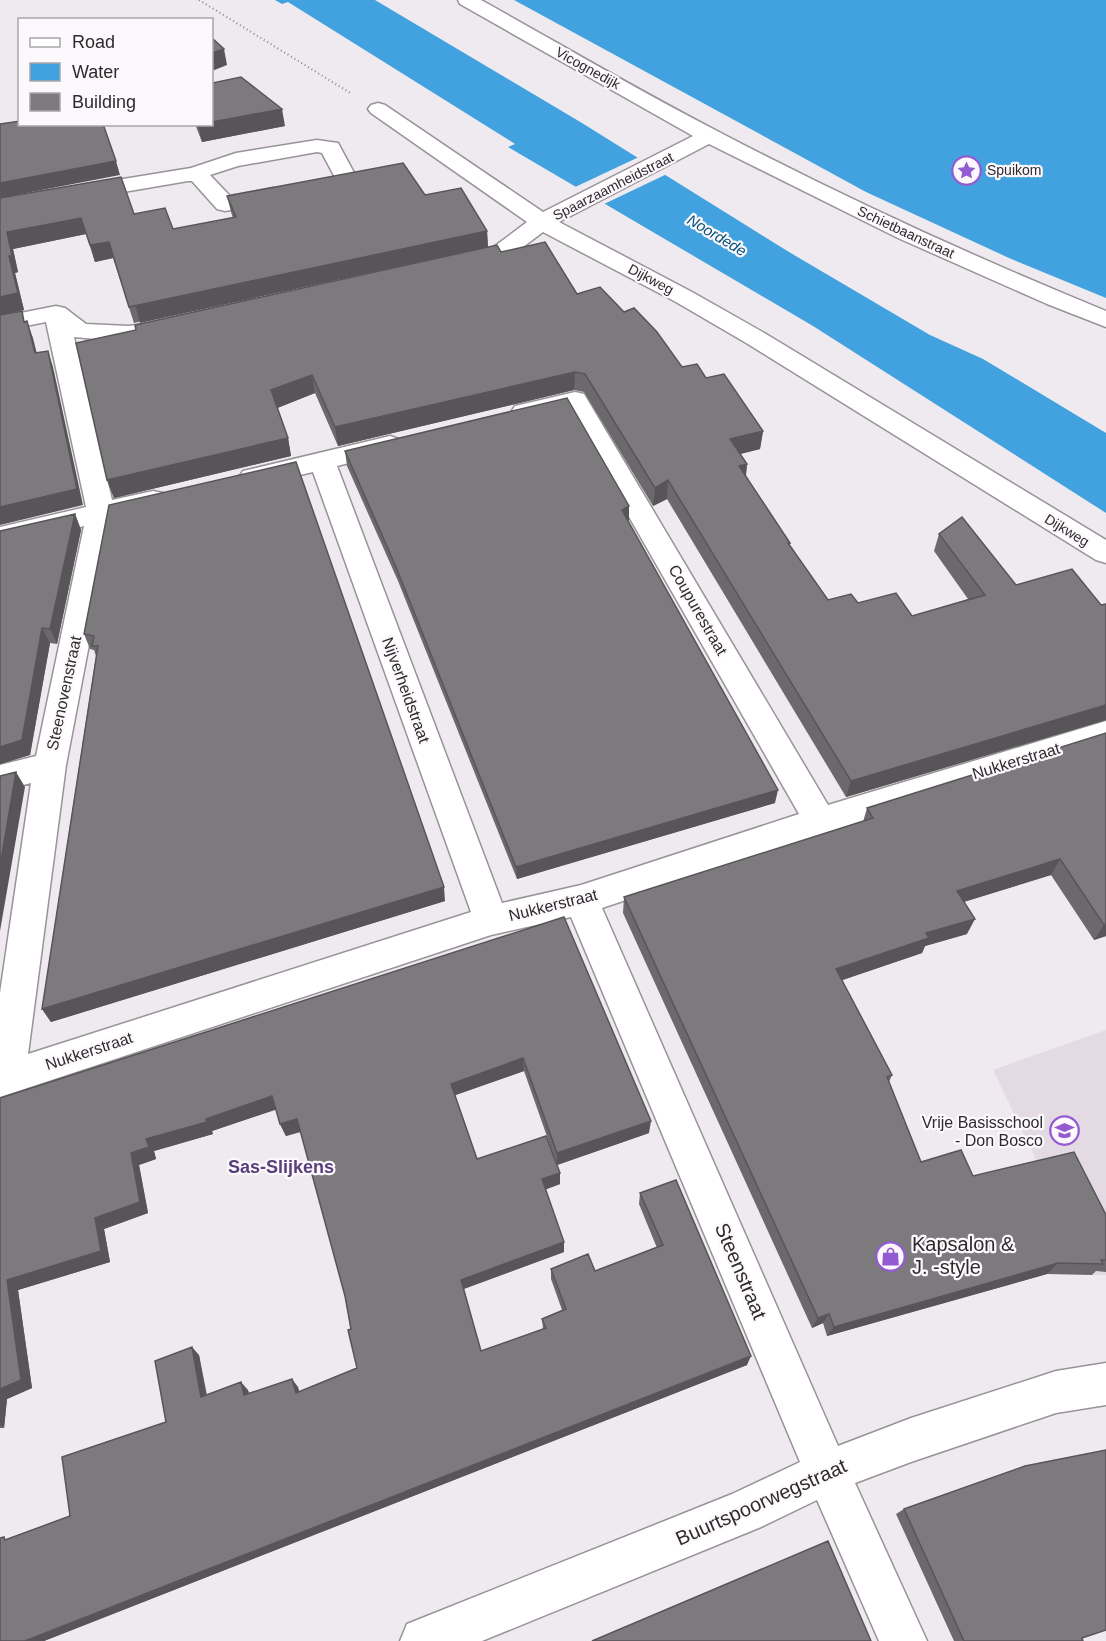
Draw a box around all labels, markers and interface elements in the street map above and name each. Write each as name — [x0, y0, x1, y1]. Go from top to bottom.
legend — [18, 18, 213, 126]
text: Road — [72, 32, 115, 52]
street label: Vicognedijk — [553, 44, 624, 93]
text: Water — [72, 62, 119, 82]
text: Building — [72, 92, 136, 112]
street label: Spaarzaamheidstraat — [550, 149, 676, 223]
place icon: Spuikom — [950, 154, 982, 186]
place label: Spuikom — [987, 162, 1041, 178]
street label: Schietbaanstraat — [855, 203, 957, 261]
water label: Noordede — [684, 211, 750, 259]
street label: Dijkweg — [626, 260, 676, 298]
street label: Dijkweg — [1042, 511, 1092, 549]
street label: Coupurestraat — [665, 562, 731, 659]
street label: Steenovenstraat — [44, 634, 85, 752]
street label: Nijverheidstraat — [379, 635, 433, 746]
street label: Nukkerstraat — [970, 739, 1062, 782]
street label: Nukkerstraat — [507, 886, 600, 924]
street label: Nukkerstraat — [43, 1029, 135, 1073]
place label: Vrije Basisschool - Don Bosco — [922, 1114, 1043, 1149]
school or university icon: Vrije Basisschool - Don Bosco — [1048, 1115, 1080, 1147]
district label: Sas-Slijkens — [228, 1157, 334, 1177]
street label: Steenstraat — [711, 1220, 771, 1323]
place label: Kapsalon & J. -style — [912, 1233, 1015, 1278]
shop icon: Kapsalon & J. -style — [875, 1240, 907, 1272]
street label: Buurtspoorwegstraat — [672, 1454, 850, 1550]

